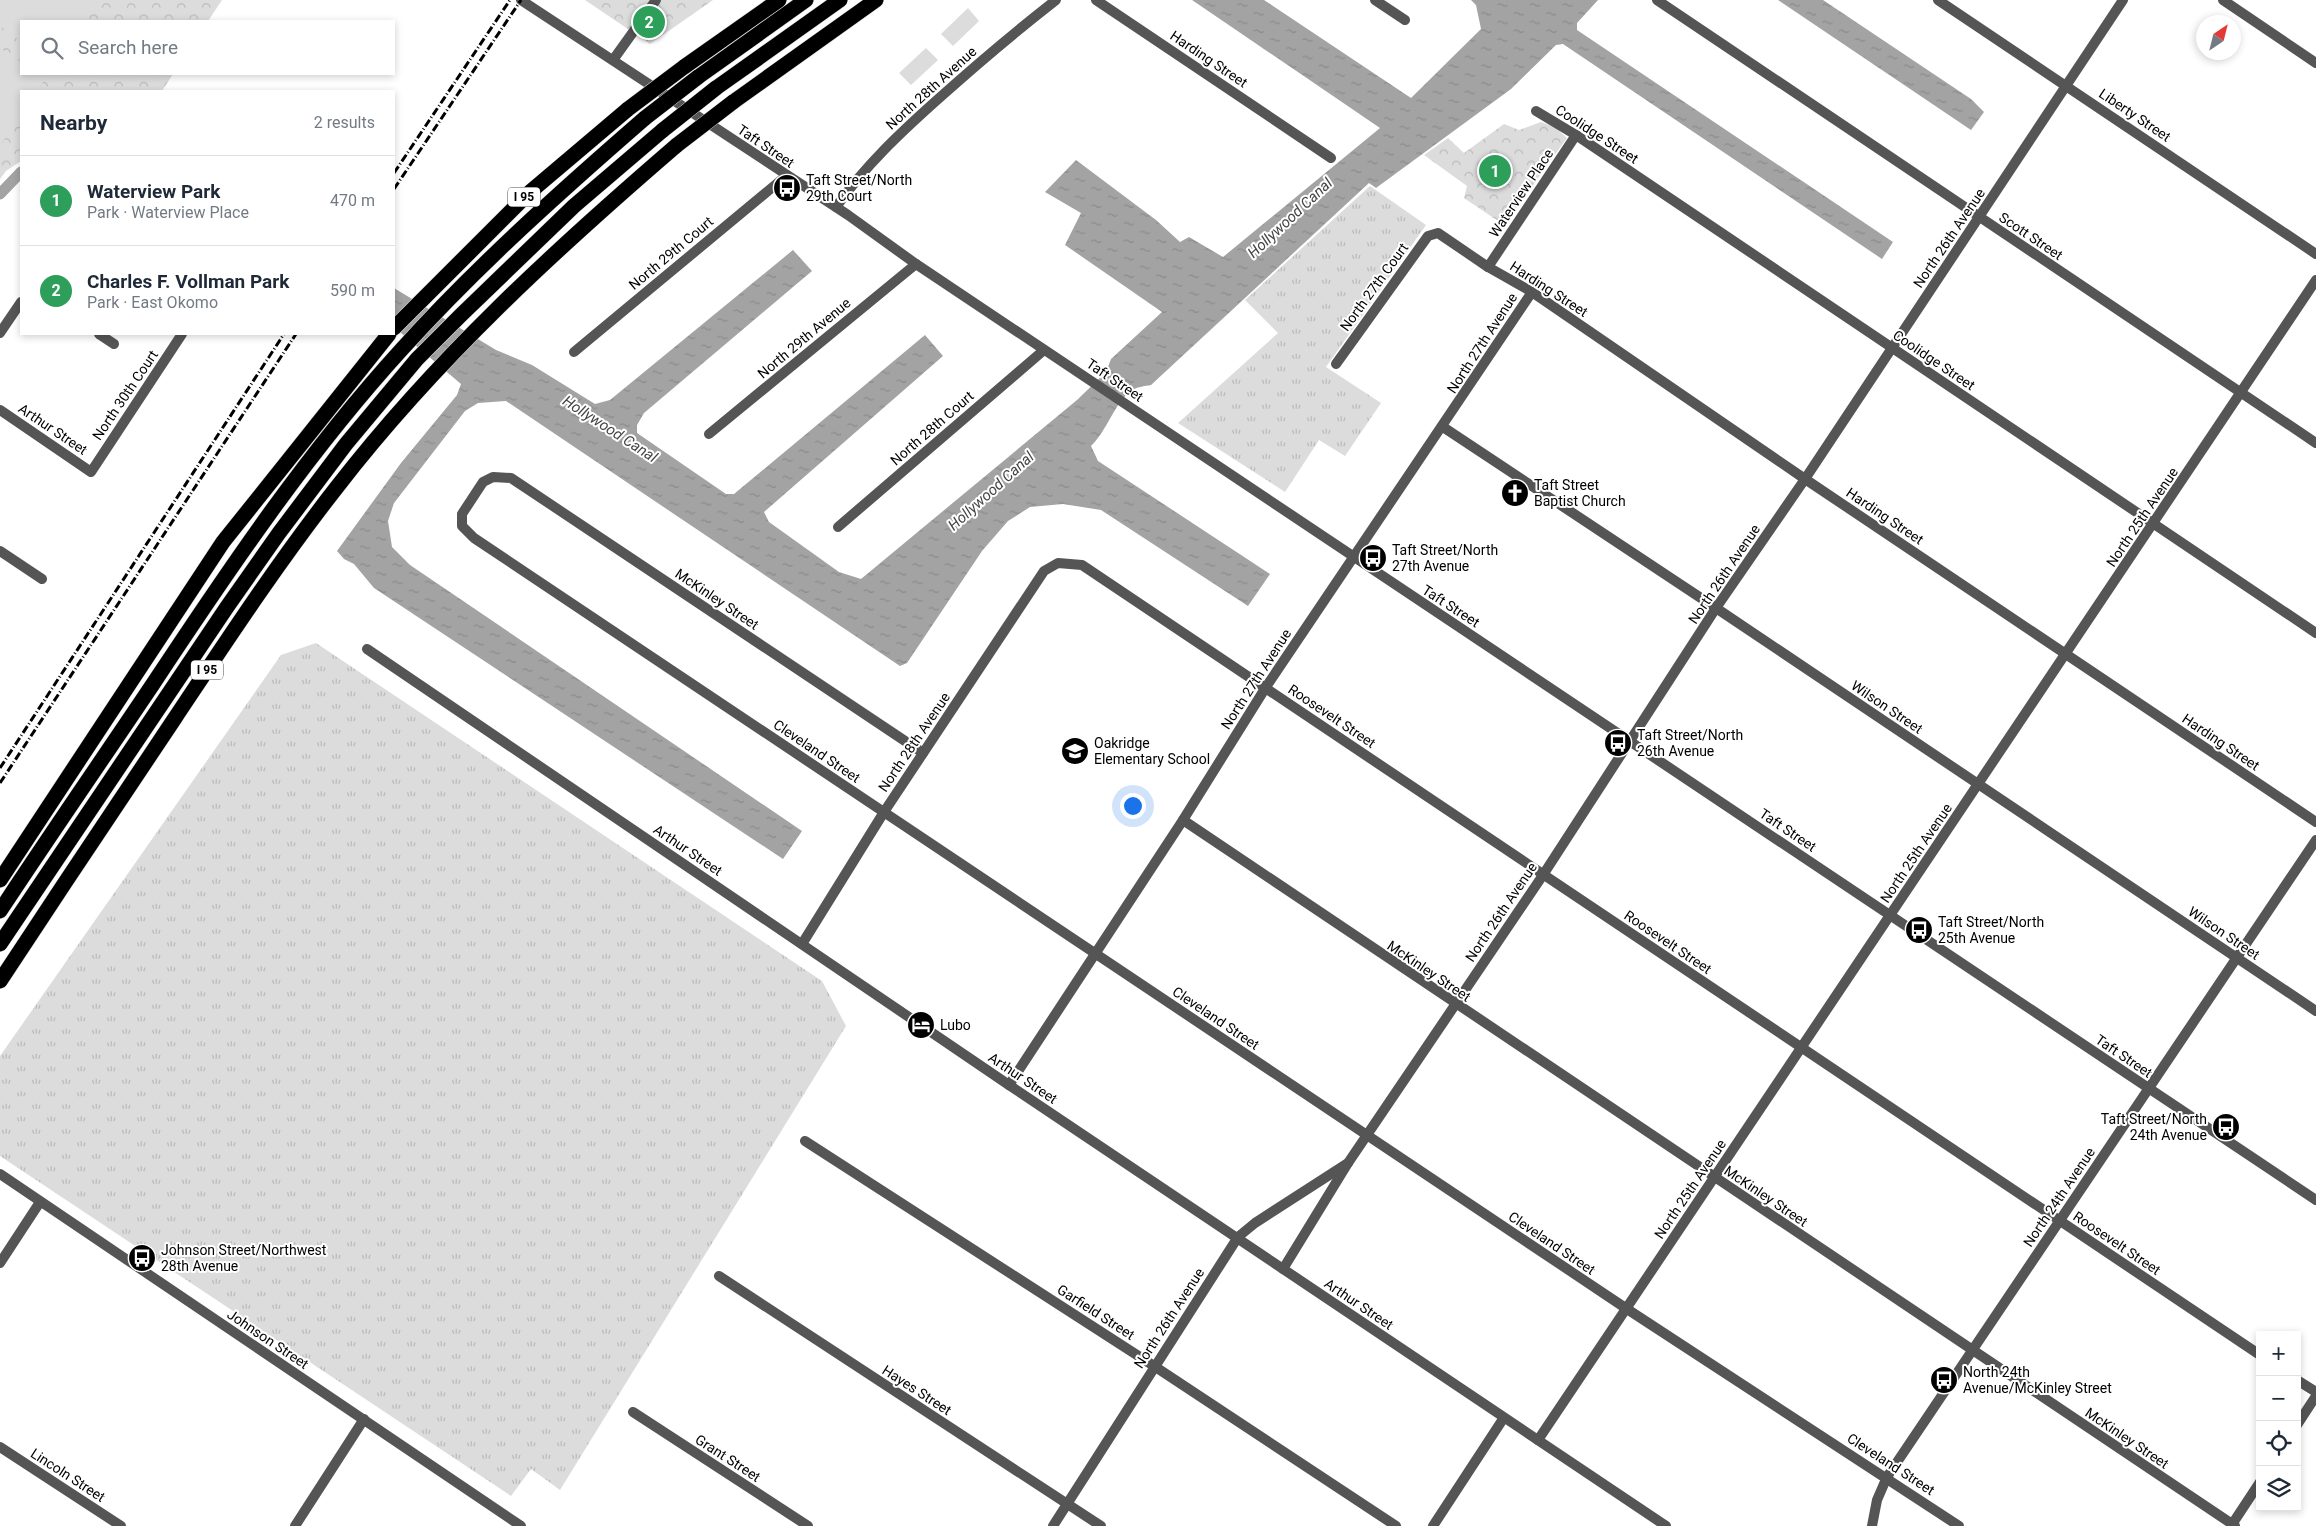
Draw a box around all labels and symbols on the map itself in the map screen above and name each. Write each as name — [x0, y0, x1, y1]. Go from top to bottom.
pin: 2 — [633, 3, 665, 41]
north arrow — [2196, 15, 2241, 60]
street label: Harding Street — [1167, 27, 1251, 91]
street label: North 28th Avenue — [883, 43, 979, 133]
street label: Liberty Street — [2096, 85, 2174, 145]
street label: Coolidge Street — [1553, 101, 1642, 167]
street label: Taft Street — [735, 121, 798, 171]
street label: Waterview Place — [1486, 146, 1556, 240]
pin: 1 — [1479, 152, 1511, 190]
place label: Taft Street/North 29th Court — [806, 172, 912, 204]
bus stop icon: Taft Street/North 29th Court — [772, 173, 802, 203]
water label: Hollywood Canal — [1244, 174, 1336, 262]
street label: North 26th Avenue — [1910, 185, 1988, 291]
road number: I 95 — [508, 188, 540, 206]
street label: Scott Street — [1996, 209, 2066, 263]
street label: North 29th Court — [626, 213, 717, 293]
street label: North 27th Court — [1337, 240, 1412, 334]
street label: Harding Street — [1507, 258, 1591, 320]
street label: North 27th Avenue — [1444, 290, 1520, 396]
street label: North 29th Avenue — [754, 295, 854, 381]
street label: Coolidge Street — [1890, 327, 1978, 394]
street label: North 30th Court — [89, 347, 161, 443]
street label: Taft Street — [1084, 355, 1147, 405]
street label: North 28th Court — [887, 387, 977, 468]
water label: Hollywood Canal — [559, 392, 661, 466]
street label: Arthur Street — [16, 400, 91, 458]
water label: Hollywood Canal — [944, 448, 1038, 534]
street label: North 25th Avenue — [2103, 464, 2181, 570]
place label: Taft Street Baptist Church — [1534, 477, 1626, 509]
church icon: Taft Street Baptist Church — [1500, 478, 1530, 508]
street label: Harding Street — [1843, 484, 1927, 548]
street label: North 26th Avenue — [1685, 521, 1763, 627]
place label: Taft Street/North 27th Avenue — [1392, 542, 1498, 574]
bus stop icon: Taft Street/North 27th Avenue — [1358, 543, 1388, 573]
street label: McKinley Street — [672, 565, 762, 633]
street label: Taft Street — [1419, 582, 1483, 631]
street label: North 27th Avenue — [1218, 626, 1294, 732]
road number: I 95 — [191, 660, 223, 680]
street label: Wilson Street — [1848, 677, 1926, 737]
street label: Roosevelt Street — [1285, 681, 1379, 751]
street label: North 28th Avenue — [875, 689, 953, 795]
street label: Harding Street — [2179, 710, 2263, 774]
street label: Cleveland Street — [771, 716, 864, 786]
place label: Taft Street/North 26th Avenue — [1637, 727, 1743, 759]
bus stop icon: Taft Street/North 26th Avenue — [1603, 728, 1633, 758]
place label: Oakridge Elementary School — [1094, 735, 1210, 767]
school or university icon: Oakridge Elementary School — [1060, 736, 1090, 766]
your location — [1120, 793, 1146, 819]
street label: North 25th Avenue — [1877, 800, 1955, 906]
street label: Taft Street — [1757, 805, 1820, 855]
street label: Arthur Street — [651, 821, 726, 879]
street label: North 26th Avenue — [1462, 859, 1540, 965]
street label: Wilson Street — [2185, 903, 2263, 963]
street label: Roosevelt Street — [1621, 907, 1715, 977]
place label: Taft Street/North 25th Avenue — [1938, 914, 2044, 946]
bus stop icon: Taft Street/North 25th Avenue — [1904, 915, 1934, 945]
street label: McKinley Street — [1384, 937, 1474, 1005]
street label: Cleveland Street — [1170, 983, 1263, 1053]
hotel icon: Lubo — [906, 1010, 936, 1040]
place label: Lubo — [940, 1017, 971, 1033]
street label: Taft Street — [2093, 1031, 2156, 1081]
street label: Arthur Street — [986, 1049, 1061, 1107]
place label: Taft Street/North 24th Avenue — [2101, 1111, 2207, 1143]
bus stop icon: Taft Street/North 24th Avenue — [2211, 1112, 2241, 1142]
street label: North 25th Avenue — [1651, 1136, 1729, 1242]
street label: North 24th Avenue — [2020, 1144, 2098, 1250]
street label: McKinley Street — [1721, 1162, 1811, 1230]
street label: Cleveland Street — [1506, 1208, 1599, 1278]
street label: Roosevelt Street — [2070, 1208, 2164, 1278]
place label: Johnson Street/Northwest 28th Avenue — [161, 1242, 327, 1274]
bus stop icon: Johnson Street/Northwest 28th Avenue — [127, 1243, 157, 1273]
street label: North 26th Avenue — [1131, 1265, 1207, 1371]
street label: Arthur Street — [1322, 1275, 1397, 1333]
street label: Garfield Street — [1054, 1281, 1138, 1343]
street label: Johnson Street — [224, 1306, 312, 1372]
street label: Hayes Street — [879, 1362, 955, 1418]
place label: North 24th Avenue/McKinley Street — [1963, 1364, 2112, 1396]
bus stop icon: North 24th Avenue/McKinley Street — [1929, 1365, 1959, 1395]
street label: McKinley Street — [2082, 1404, 2172, 1472]
street label: Cleveland Street — [1844, 1430, 1938, 1498]
street label: Grant Street — [692, 1431, 764, 1485]
street label: Lincoln Street — [28, 1445, 109, 1505]

